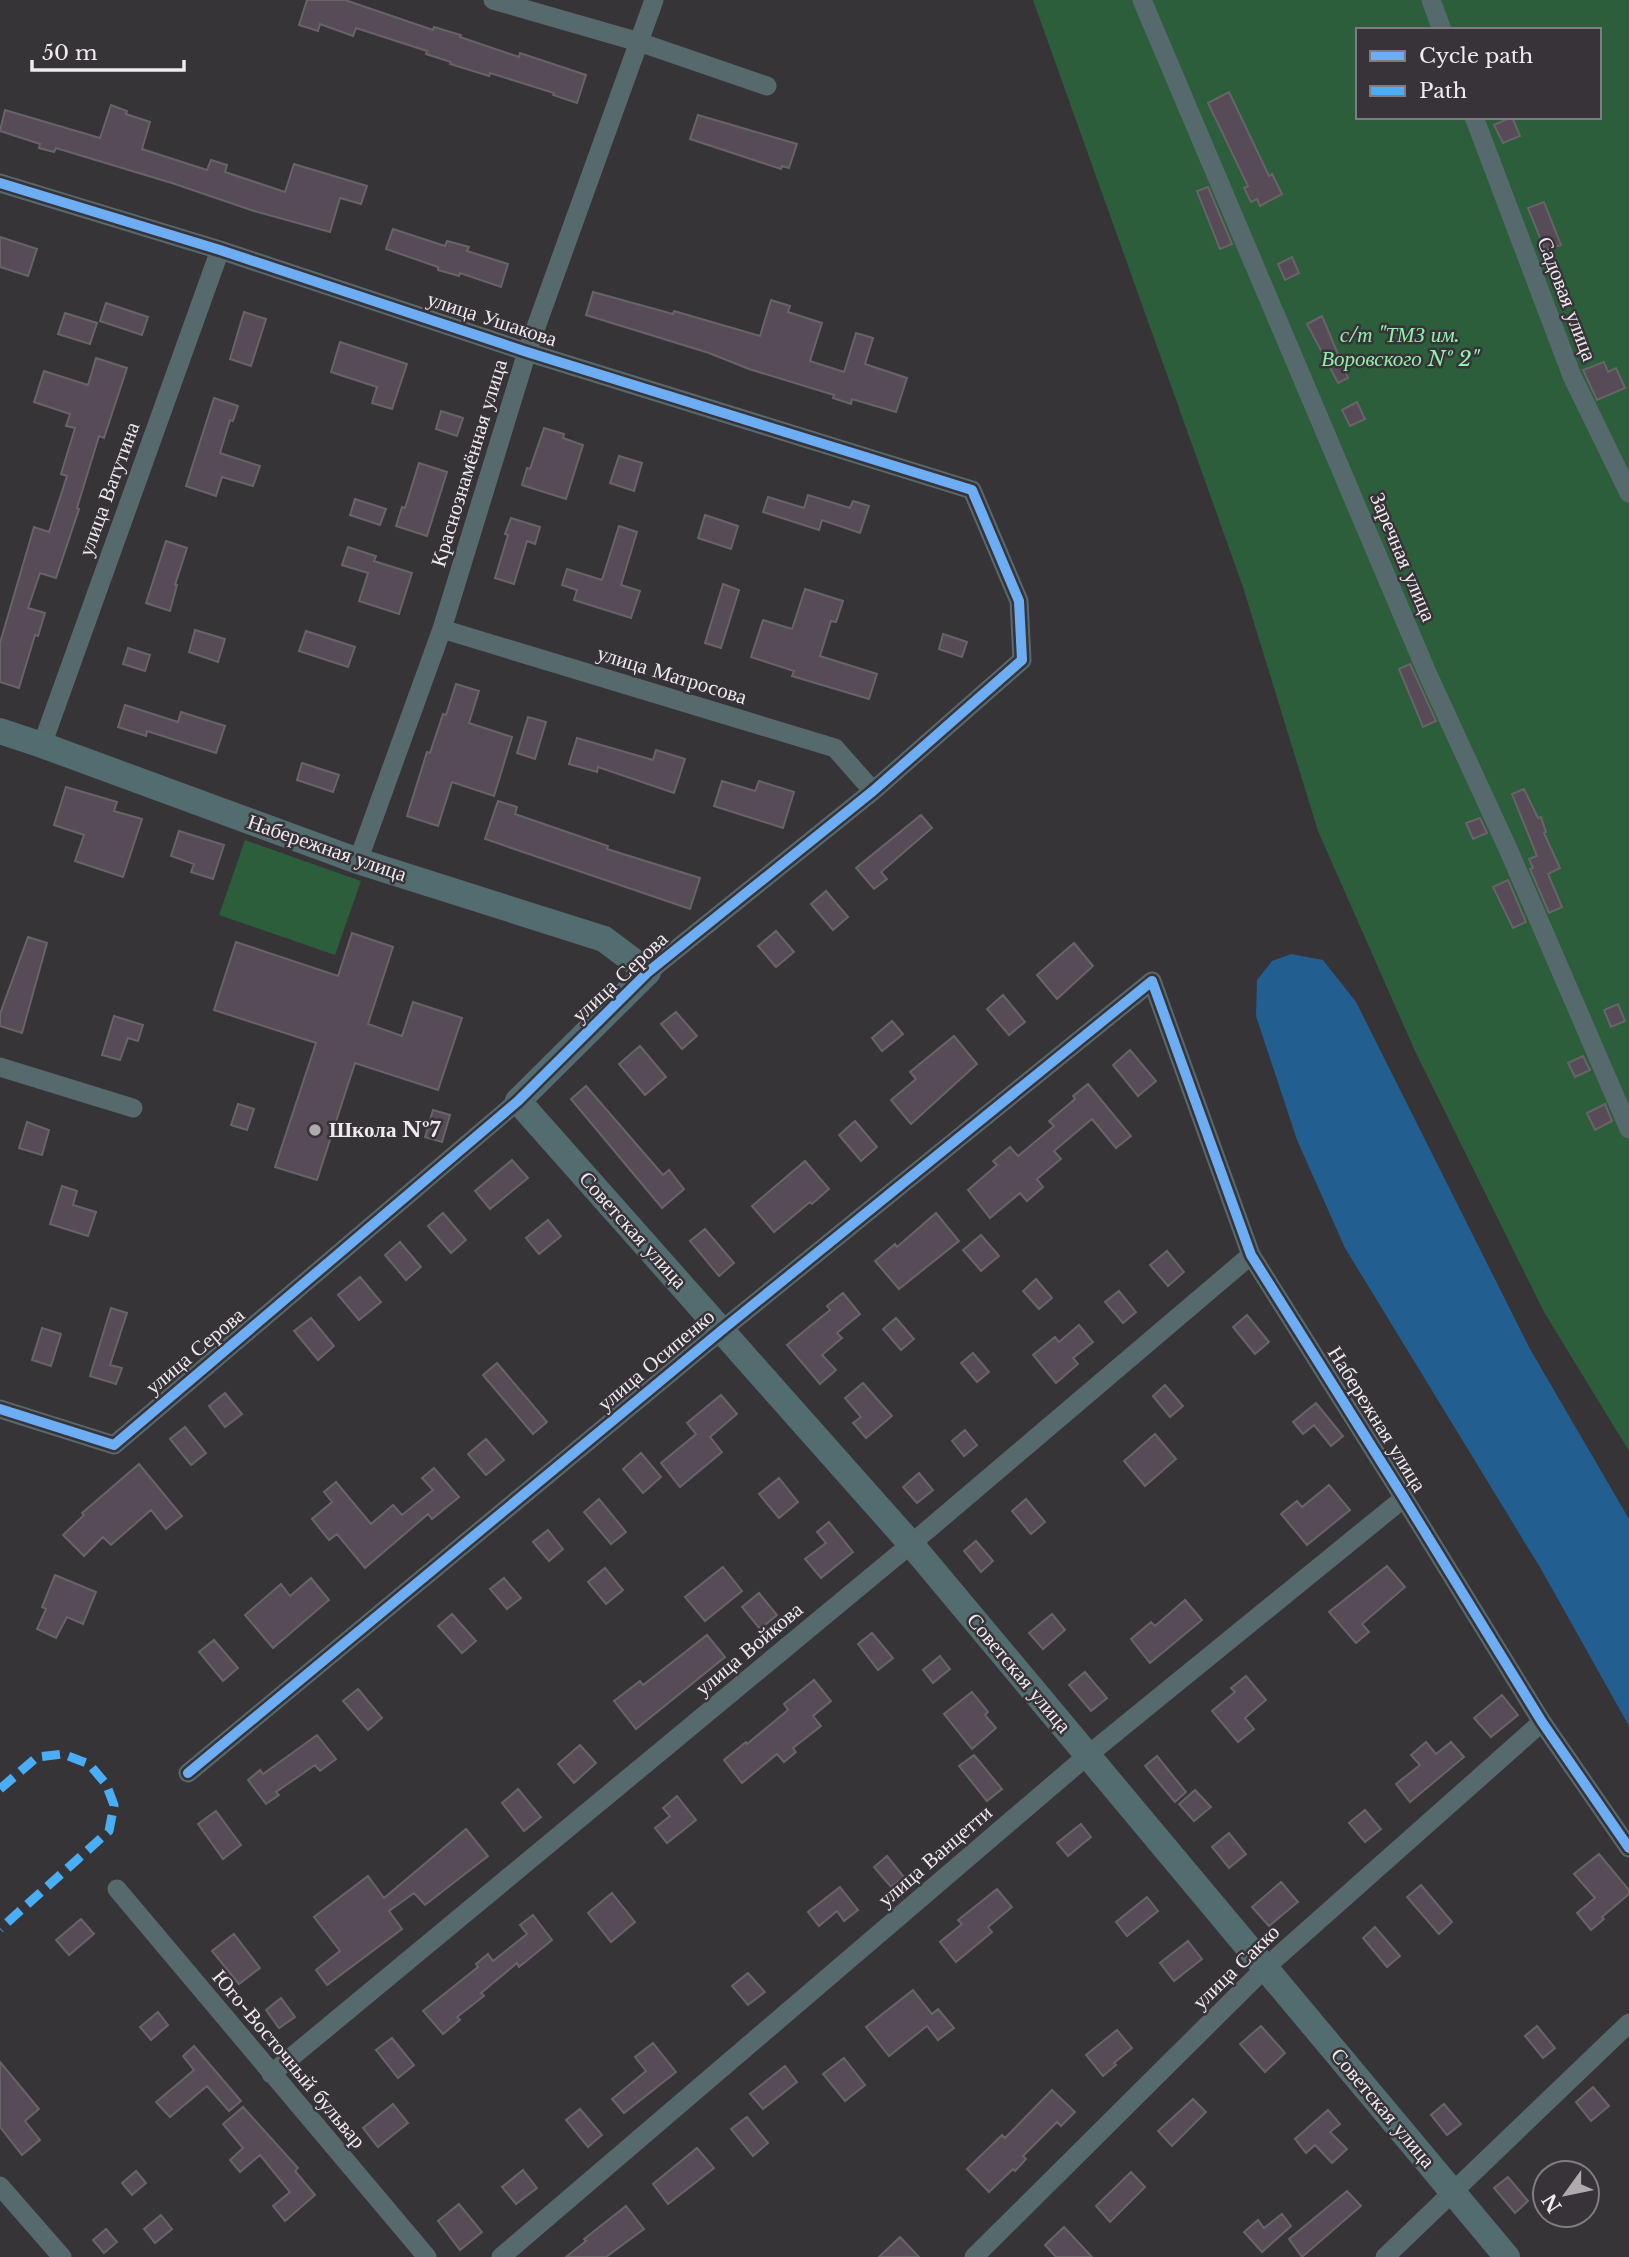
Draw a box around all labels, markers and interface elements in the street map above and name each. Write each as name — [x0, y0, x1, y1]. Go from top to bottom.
scale bar — [32, 28, 184, 72]
legend — [1356, 28, 1601, 119]
text: 50 m — [42, 40, 98, 66]
text: Cycle path — [1419, 43, 1533, 69]
text: Path — [1419, 78, 1467, 104]
street label: Садовая улица — [1531, 233, 1603, 365]
street label: улица Ушакова — [424, 286, 561, 352]
park label: с/т "ТМЗ им. Воровского № 2" — [1321, 322, 1480, 372]
street label: Краснознамённая улица — [425, 355, 513, 570]
street label: улица Ватутина — [73, 418, 146, 560]
street label: Заречная улица — [1364, 488, 1442, 626]
street label: улица Матросова — [594, 640, 751, 710]
street label: Набережная улица — [244, 809, 411, 888]
street label: улица Серова — [567, 926, 674, 1028]
place label: Школа №7 — [329, 1117, 442, 1143]
marker: Школа №7 — [307, 1122, 323, 1138]
street label: Советская улица — [573, 1166, 693, 1295]
street label: улица Серова — [140, 1302, 250, 1400]
street label: улица Осипенко — [592, 1303, 720, 1417]
street label: Набережная улица — [1322, 1341, 1433, 1497]
street label: улица Войкова — [690, 1596, 809, 1701]
street label: Советская улица — [961, 1608, 1077, 1739]
street label: улица Ванцетти — [873, 1799, 997, 1913]
street label: улица Сакко — [1187, 1919, 1285, 2015]
street label: Юго-Восточный бульвар — [207, 1964, 371, 2154]
street label: Советская улица — [1325, 2043, 1441, 2174]
north arrow — [1531, 2159, 1601, 2229]
text: N — [1538, 2189, 1567, 2217]

